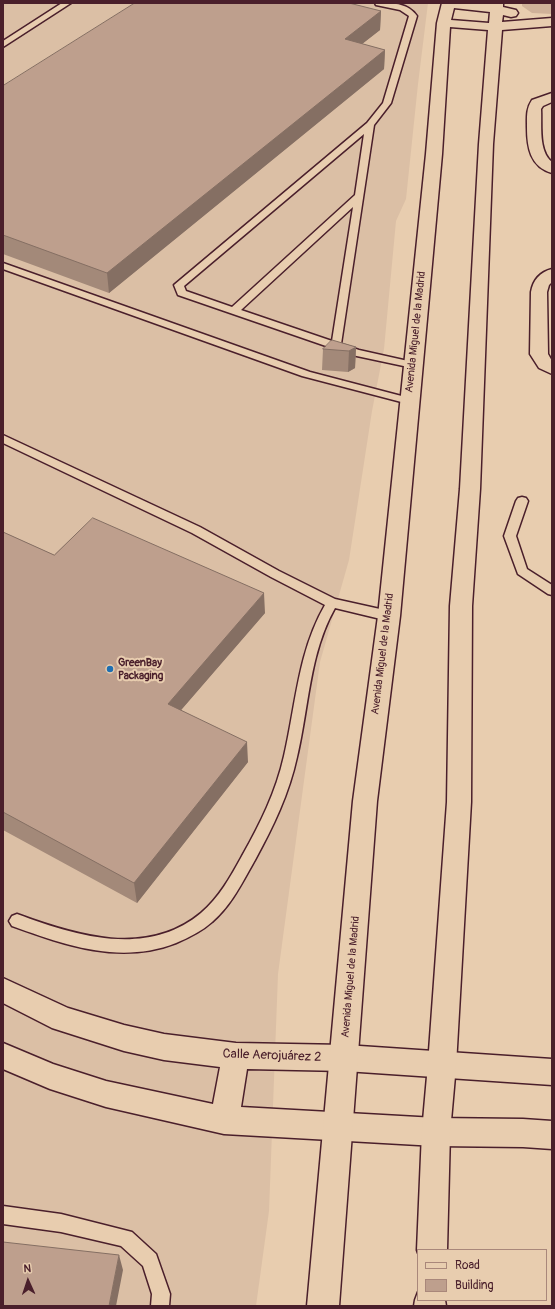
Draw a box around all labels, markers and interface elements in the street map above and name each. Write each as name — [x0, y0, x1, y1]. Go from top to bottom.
street label: Avenida Miguel de la Madrid — [403, 271, 429, 393]
street label: Avenida Miguel de la Madrid — [369, 593, 397, 715]
place label: GreenBay Packaging — [118, 656, 163, 682]
marker: GreenBay Packaging — [105, 664, 115, 674]
street label: Avenida Miguel de la Madrid — [339, 916, 363, 1038]
street label: Calle Aerojuárez 2 — [222, 1046, 322, 1066]
legend — [417, 1249, 547, 1301]
text: Road — [455, 1258, 480, 1273]
north arrow — [8, 1261, 48, 1301]
text: N — [23, 1262, 31, 1275]
text: Building — [455, 1278, 494, 1293]

